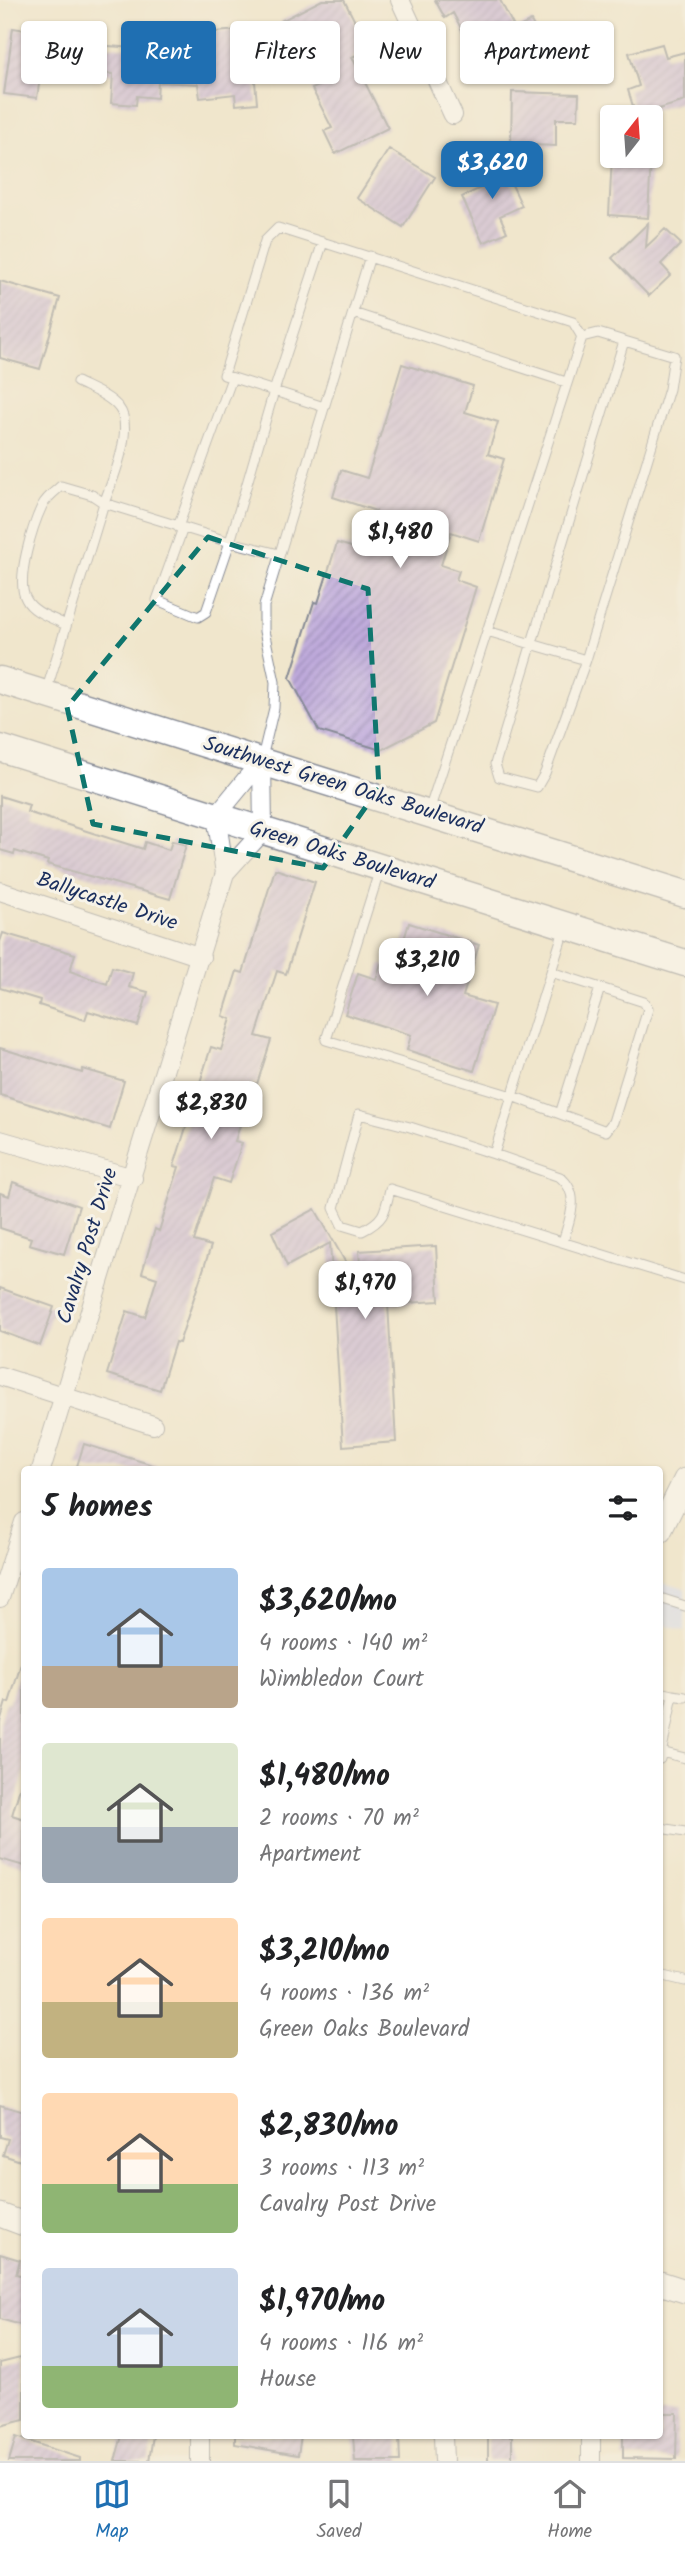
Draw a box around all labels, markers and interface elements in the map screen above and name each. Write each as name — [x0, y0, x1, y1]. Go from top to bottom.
chip: Buy — [21, 21, 107, 84]
chip: Rent — [121, 21, 216, 84]
chip: Filters — [230, 21, 340, 84]
chip: New — [354, 21, 446, 84]
chip: Apartment — [460, 21, 614, 84]
north arrow — [600, 105, 663, 168]
map controls — [600, 105, 663, 168]
pin: $3,620 — [435, 142, 549, 201]
text: $3,620 — [457, 146, 527, 182]
pin: $1,480 — [343, 510, 457, 570]
text: $1,480 — [368, 515, 432, 551]
street label: Southwest Green Oaks Boulevard — [199, 728, 488, 844]
street label: Green Oaks Boulevard — [245, 812, 439, 900]
street label: Ballycastle Drive — [32, 864, 182, 940]
pin: $3,210 — [370, 939, 484, 998]
text: $3,210 — [395, 943, 459, 979]
pin: $2,830 — [154, 1082, 268, 1141]
text: $2,830 — [175, 1086, 247, 1122]
street label: Cavalry Post Drive — [49, 1163, 128, 1328]
pin: $1,970 — [308, 1262, 422, 1321]
text: $1,970 — [335, 1266, 395, 1302]
text: 5 homes — [42, 1484, 153, 1532]
icon: filters — [604, 1489, 642, 1527]
text: $3,620/mo — [259, 1578, 397, 1626]
icon: home — [98, 1596, 182, 1680]
text: 4 rooms · 140 m² — [259, 1626, 427, 1662]
text: Wimbledon Court — [259, 1662, 424, 1698]
text: $1,480/mo — [259, 1753, 390, 1801]
icon: home — [98, 1771, 182, 1855]
text: 2 rooms · 70 m² — [259, 1801, 419, 1837]
text: Apartment — [259, 1837, 361, 1873]
text: $3,210/mo — [259, 1928, 390, 1976]
icon: home — [98, 1946, 182, 2030]
text: 4 rooms · 136 m² — [259, 1976, 429, 2012]
text: Green Oaks Boulevard — [259, 2012, 469, 2048]
text: $2,830/mo — [259, 2103, 398, 2151]
icon: home — [98, 2121, 182, 2205]
text: 3 rooms · 113 m² — [259, 2151, 424, 2187]
text: Cavalry Post Drive — [259, 2187, 436, 2223]
text: $1,970/mo — [259, 2278, 385, 2326]
icon: home — [98, 2296, 182, 2380]
text: 4 rooms · 116 m² — [259, 2326, 423, 2362]
text: House — [259, 2362, 316, 2398]
tab: Map — [93, 2475, 131, 2547]
tab: Saved — [316, 2475, 362, 2547]
tab: Home — [547, 2475, 592, 2547]

